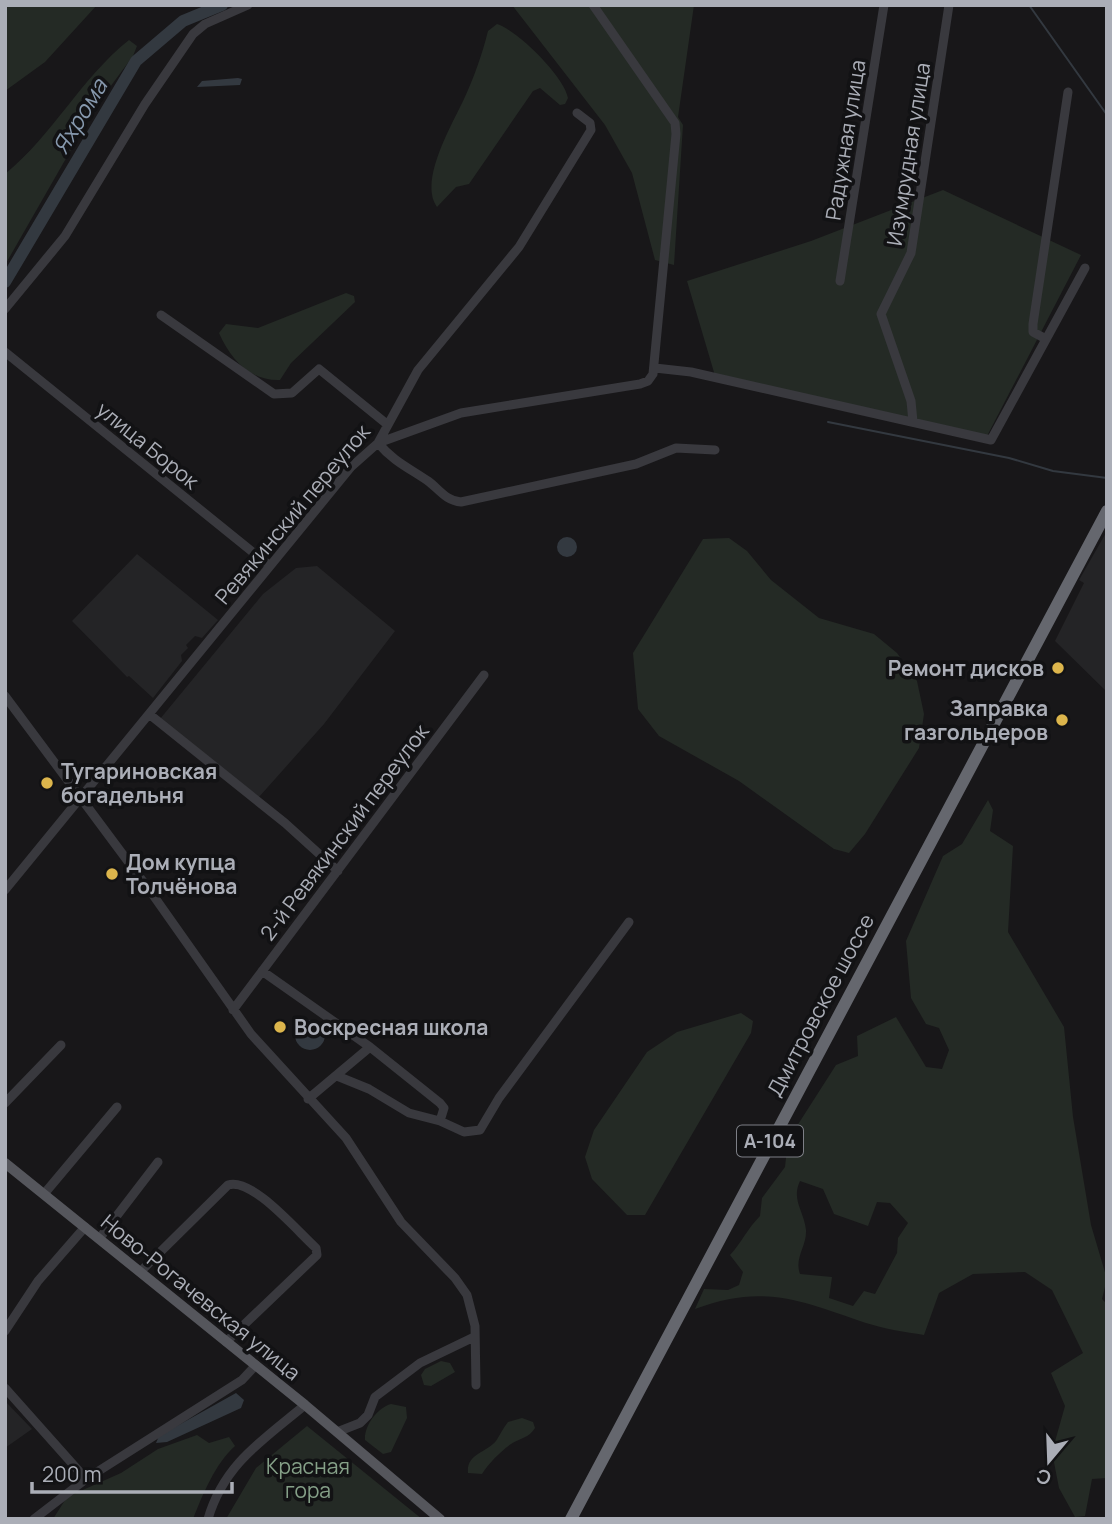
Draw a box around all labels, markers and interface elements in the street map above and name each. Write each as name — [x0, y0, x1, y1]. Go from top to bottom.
street label: Радужная улица — [819, 58, 871, 222]
street label: Изумрудная улица — [880, 60, 936, 248]
water label: Яхрома — [44, 71, 115, 160]
street label: улица Борок — [91, 395, 205, 495]
street label: Ревякинский переулок — [208, 418, 376, 610]
place label: Ремонт дисков — [888, 654, 1044, 682]
marker: Ремонт дисков — [1050, 660, 1066, 676]
place label: Заправка газгольдеров — [904, 694, 1048, 746]
marker: Заправка газгольдеров — [1054, 712, 1070, 728]
street label: 2-й Ревякинский переулок — [253, 718, 435, 946]
place label: Тугариновская богадельня — [61, 757, 217, 809]
marker: Тугариновская богадельня — [39, 775, 55, 791]
place label: Дом купца Толчёнова — [126, 848, 237, 900]
marker: Дом купца Толчёнова — [104, 866, 120, 882]
street label: Дмитровское шоссе — [760, 909, 880, 1101]
place label: Воскресная школа — [294, 1013, 488, 1041]
marker: Воскресная школа — [272, 1019, 288, 1035]
road number: А-104 — [737, 1126, 803, 1156]
street label: Ново-Рогачевская улица — [95, 1208, 307, 1386]
north arrow — [1014, 1426, 1084, 1496]
scale bar — [32, 1450, 231, 1494]
park label: Красная гора — [266, 1452, 350, 1504]
text: 200 m — [42, 1460, 102, 1488]
text: С — [1033, 1462, 1054, 1492]

